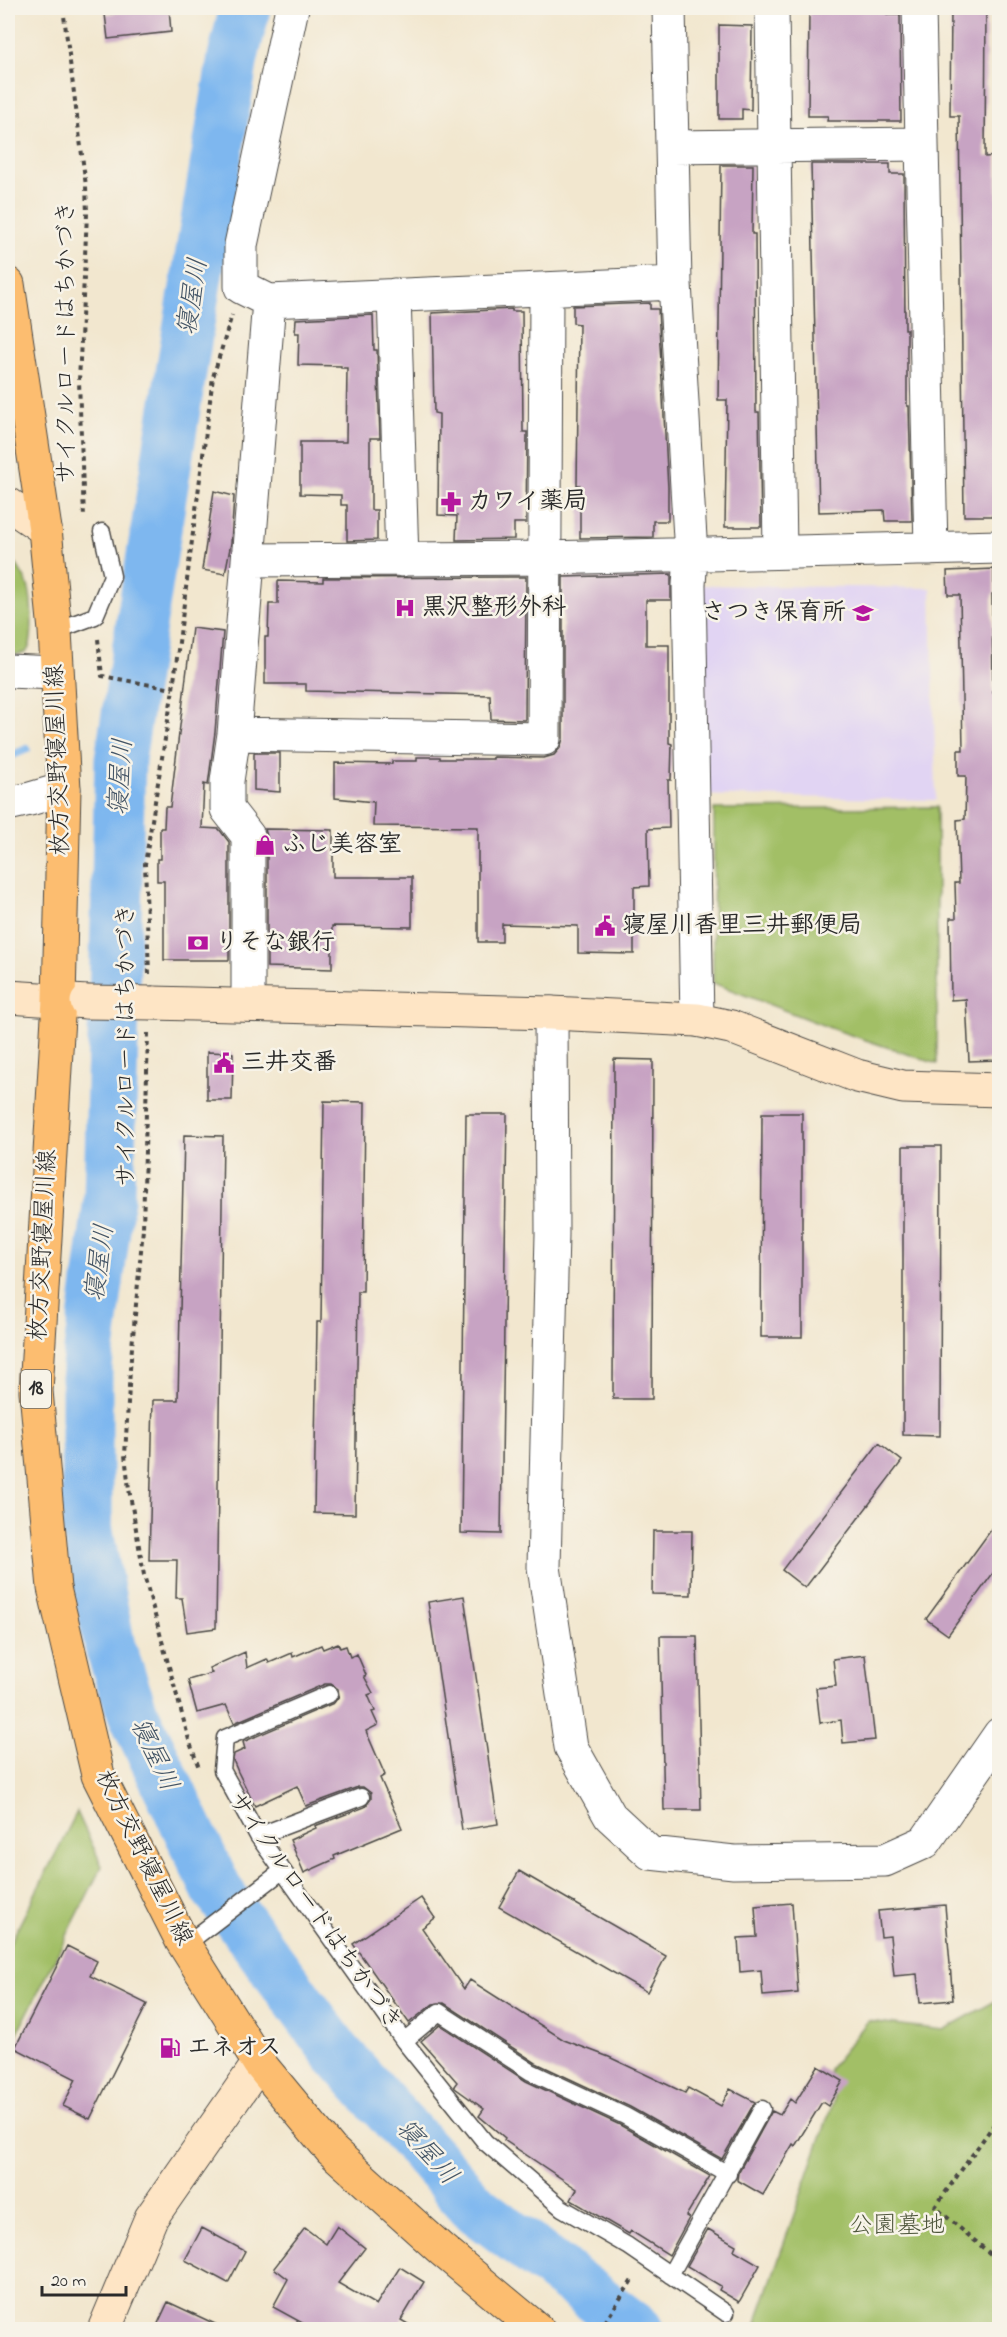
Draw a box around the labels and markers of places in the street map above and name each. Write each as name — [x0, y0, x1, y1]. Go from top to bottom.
place label: カワイ薬局 — [468, 485, 588, 520]
pharmacy icon: カワイ薬局 — [439, 490, 463, 514]
place label: 黒沢整形外科 — [422, 591, 566, 626]
hospital icon: 黒沢整形外科 — [393, 596, 417, 620]
place label: さつき保育所 — [702, 596, 846, 631]
school or university icon: さつき保育所 — [851, 601, 875, 625]
place label: ふじ美容室 — [282, 828, 402, 863]
shop icon: ふじ美容室 — [253, 833, 277, 857]
place label: 寝屋川香里三井郵便局 — [622, 909, 862, 944]
public building icon: 寝屋川香里三井郵便局 — [593, 914, 617, 938]
place label: りそな銀行 — [215, 926, 335, 961]
bank icon: りそな銀行 — [186, 931, 210, 955]
place label: 三井交番 — [241, 1046, 337, 1081]
public building icon: 三井交番 — [212, 1051, 236, 1075]
place label: エネオス — [187, 2031, 282, 2066]
fuel station icon: エネオス — [158, 2036, 182, 2060]

